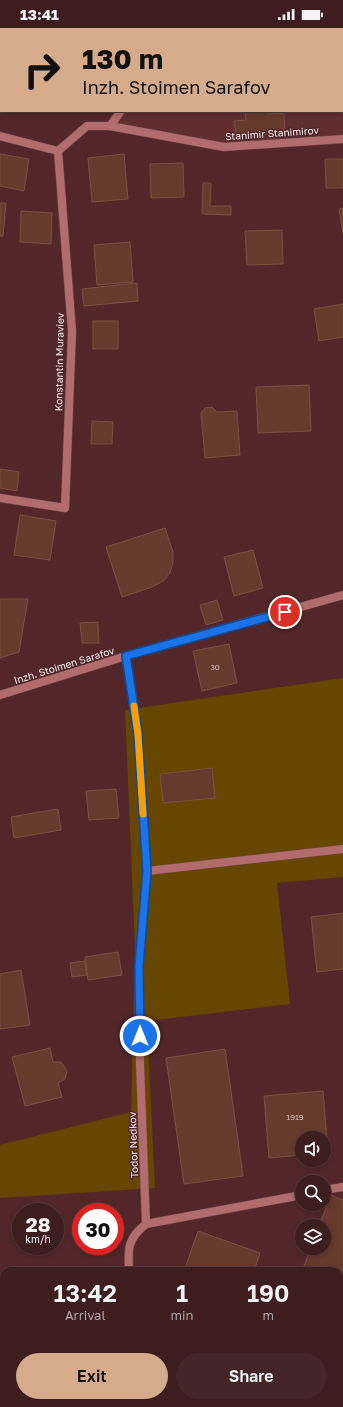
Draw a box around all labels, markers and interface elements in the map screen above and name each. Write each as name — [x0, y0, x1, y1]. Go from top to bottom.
text: 13:41 — [20, 5, 59, 23]
text: 130 m — [82, 42, 163, 75]
icon: right — [16, 44, 68, 96]
text: Inzh. Stoimen Sarafov — [82, 76, 270, 98]
street label: Stanimir Stanimirov — [225, 124, 320, 142]
street label: Konstantin Muraviev — [52, 312, 66, 411]
pin — [268, 595, 302, 629]
icon: arrive — [274, 601, 296, 623]
street label: Inzh. Stoimen Sarafov — [12, 644, 116, 686]
house number: 30 — [210, 662, 220, 672]
position arrow — [119, 1015, 161, 1057]
street label: Todor Nedkov — [126, 1111, 140, 1178]
house number: 1919 — [286, 1112, 304, 1122]
map controls — [295, 1131, 331, 1255]
button: sound — [295, 1131, 331, 1167]
button: search — [295, 1175, 331, 1211]
speed limit sign: 30 — [72, 1203, 124, 1255]
text: 28 — [25, 1212, 50, 1236]
button: layers — [295, 1219, 331, 1255]
text: km/h — [25, 1233, 51, 1245]
text: 13:42 — [54, 1278, 117, 1307]
text: 1 — [176, 1278, 188, 1307]
text: 190 — [247, 1278, 289, 1307]
text: Arrival — [65, 1307, 106, 1323]
text: min — [171, 1307, 194, 1323]
text: m — [262, 1307, 274, 1323]
button: Exit — [16, 1353, 168, 1399]
button: Share — [176, 1353, 327, 1399]

